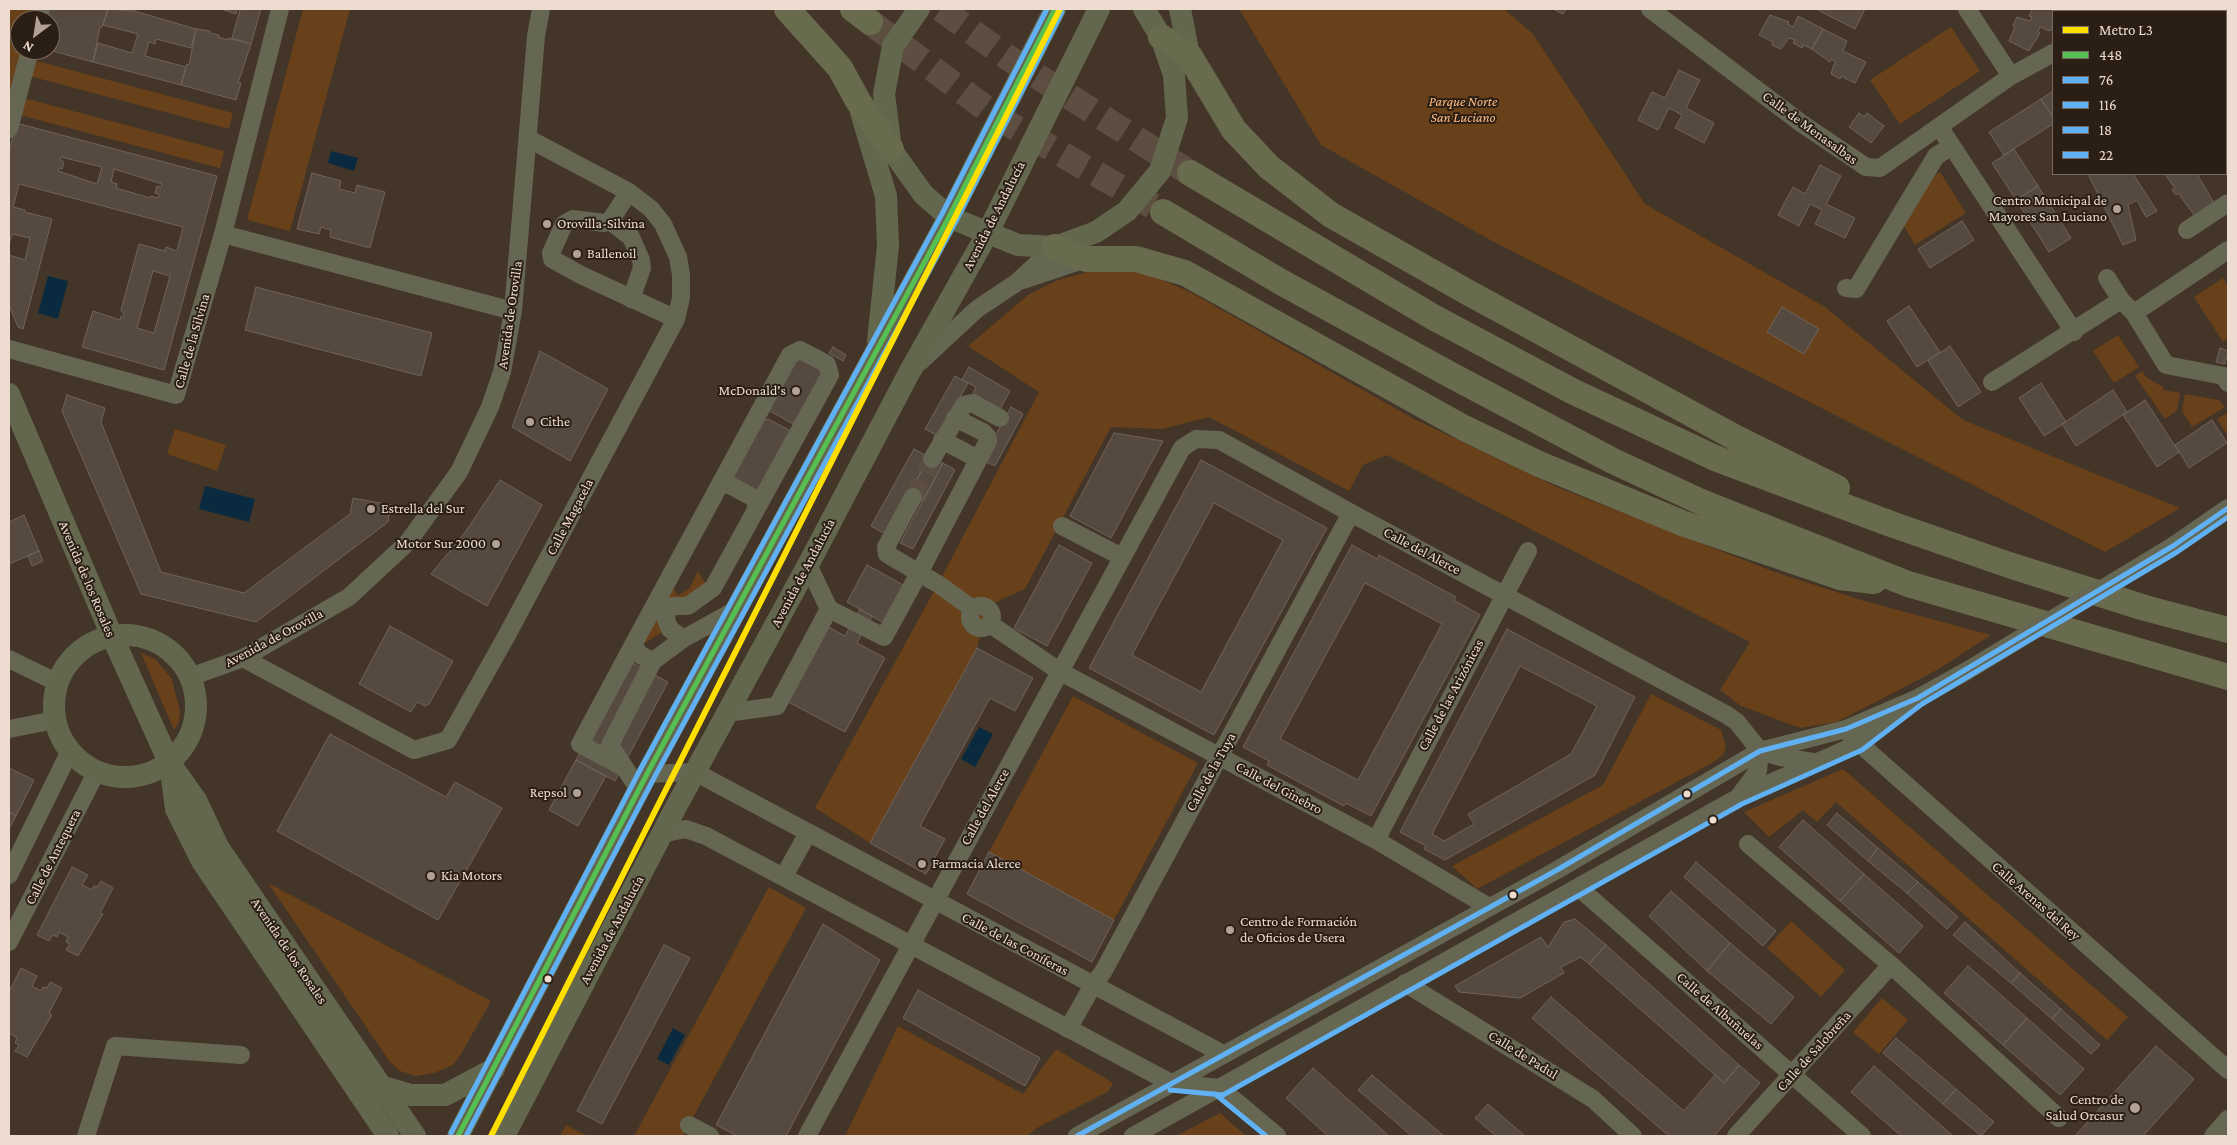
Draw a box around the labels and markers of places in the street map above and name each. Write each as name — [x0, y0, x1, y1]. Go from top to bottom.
place label: Centro Municipal de Mayores San Luciano — [1989, 193, 2107, 226]
marker: Centro Municipal de Mayores San Luciano — [2111, 203, 2123, 215]
place label: Orovilla-Silvina — [557, 216, 645, 232]
marker: Orovilla-Silvina — [541, 218, 553, 230]
place label: Ballenoil — [587, 246, 636, 262]
marker: Ballenoil — [571, 248, 583, 260]
place label: McDonald's — [719, 383, 786, 399]
marker: McDonald's — [790, 385, 802, 397]
place label: Cithe — [540, 414, 570, 430]
marker: Cithe — [524, 416, 536, 428]
place label: Estrella del Sur — [381, 501, 465, 517]
marker: Estrella del Sur — [365, 503, 377, 515]
place label: Motor Sur 2000 — [396, 536, 486, 552]
marker: Motor Sur 2000 — [490, 538, 502, 550]
place label: Repsol — [530, 785, 567, 801]
marker: Repsol — [571, 787, 583, 799]
unlabelled marker — [1682, 789, 1692, 799]
unlabelled marker — [1708, 815, 1718, 825]
place label: Farmacia Alerce — [932, 856, 1021, 872]
marker: Farmacia Alerce — [916, 858, 928, 870]
place label: Kia Motors — [441, 868, 502, 884]
marker: Kia Motors — [425, 870, 437, 882]
unlabelled marker — [1508, 890, 1518, 900]
place label: Centro de Formación de Oficios de Usera — [1240, 914, 1357, 946]
marker: Centro de Formación de Oficios de Usera — [1224, 924, 1236, 936]
unlabelled marker — [543, 974, 553, 984]
place label: Centro de Salud Orcasur — [2046, 1092, 2124, 1124]
marker: Centro de Salud Orcasur — [2128, 1101, 2142, 1115]

